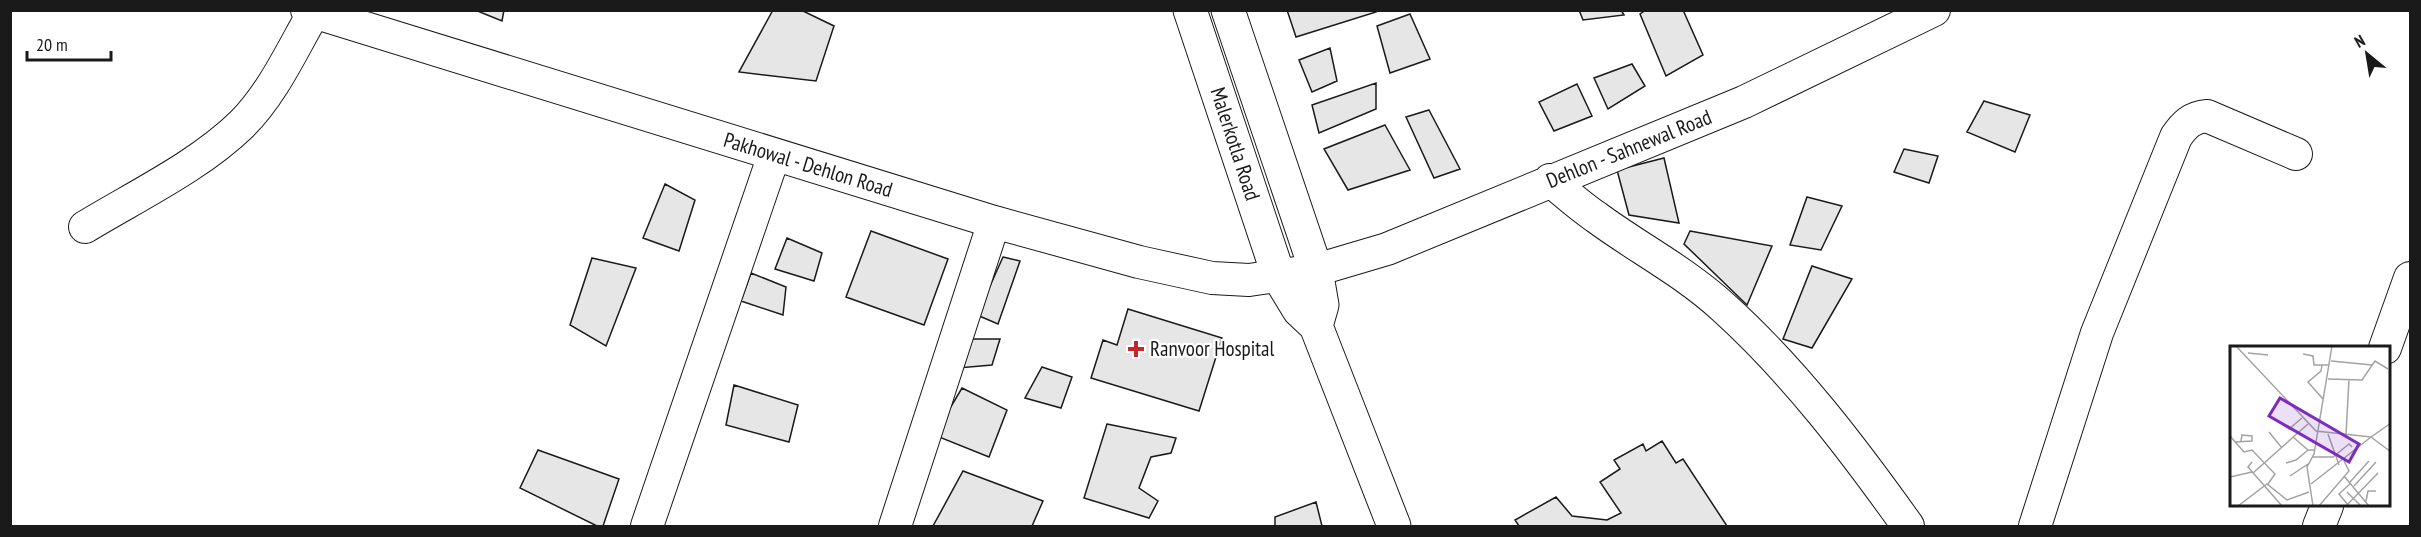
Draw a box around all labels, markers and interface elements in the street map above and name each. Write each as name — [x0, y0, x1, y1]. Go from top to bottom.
scale bar — [27, 24, 111, 62]
north arrow — [2337, 24, 2397, 84]
text: N — [2351, 30, 2368, 52]
text: 20 m — [36, 33, 68, 56]
street label: Malerkotla Road — [1204, 84, 1266, 204]
street label: Dehlon - Sahnewal Road — [1542, 103, 1715, 194]
street label: Pakhowal - Dehlon Road — [720, 126, 896, 203]
place label: Ranvoor Hospital — [1150, 335, 1274, 362]
marker: Ranvoor Hospital — [1127, 340, 1145, 358]
inset map — [2230, 346, 2391, 507]

